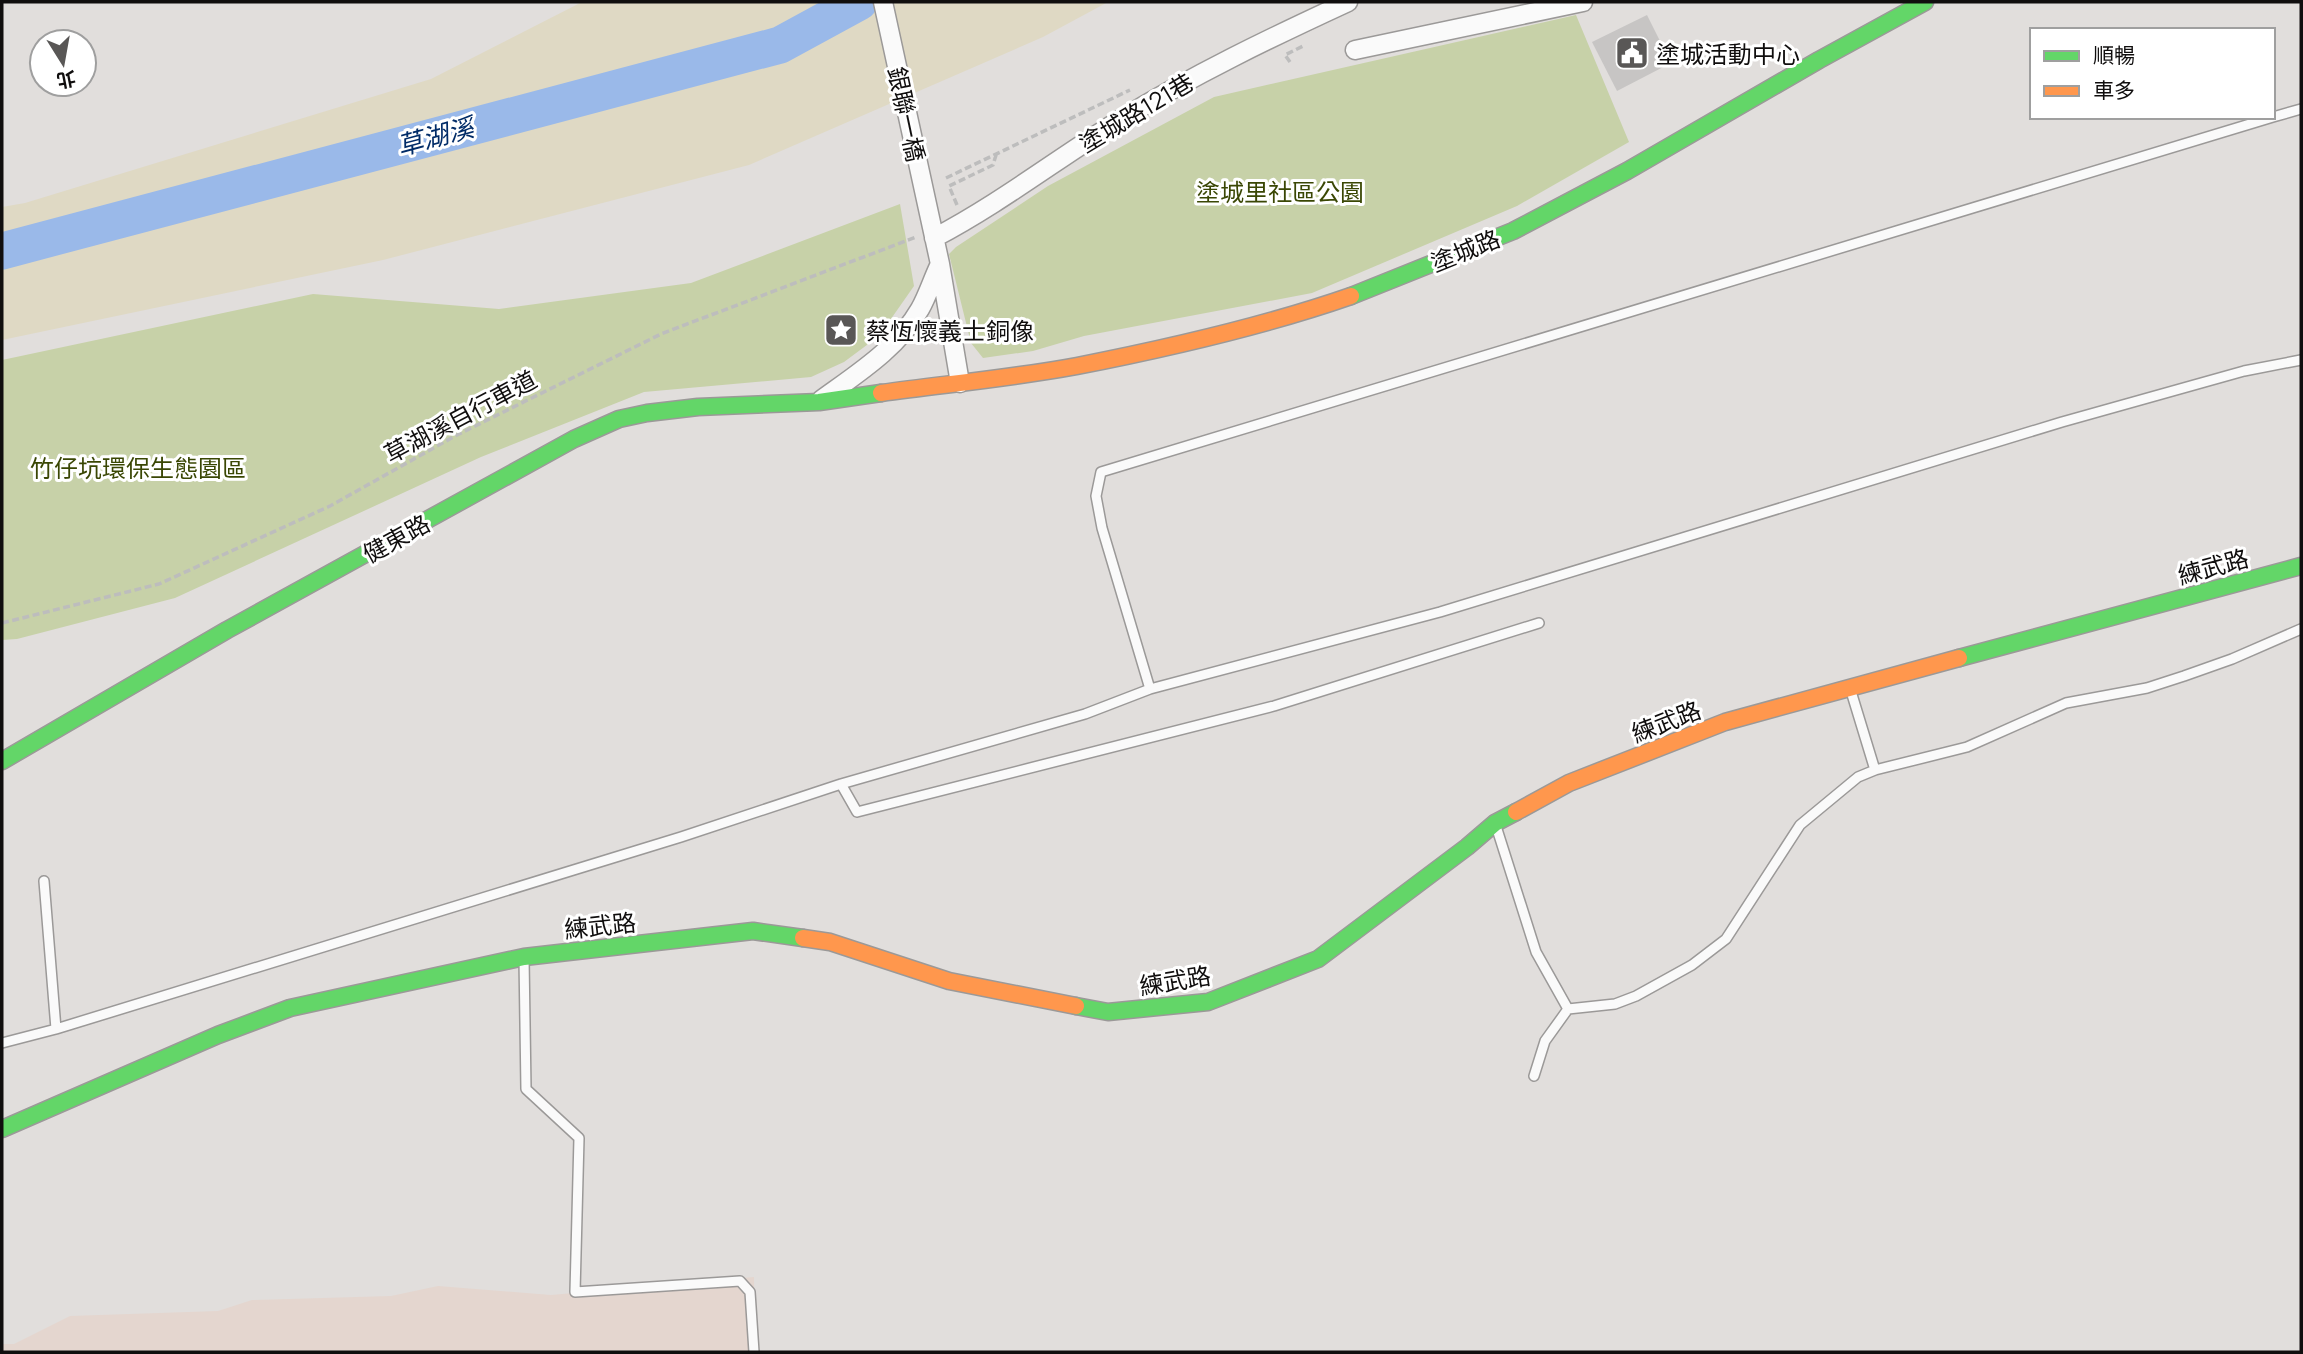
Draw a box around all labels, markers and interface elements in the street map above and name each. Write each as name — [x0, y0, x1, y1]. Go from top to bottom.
north arrow — [28, 28, 98, 98]
legend — [2030, 28, 2275, 119]
public building icon: 塗城活動中心 — [1613, 34, 1651, 72]
place label: 塗城活動中心 — [1656, 37, 1800, 70]
text: 順暢 — [2093, 41, 2135, 69]
street label: 銀聯一橋 — [881, 64, 933, 164]
text: 北 — [54, 65, 78, 94]
street label: 塗城路121巷 — [1072, 65, 1200, 159]
text: 車多 — [2093, 76, 2135, 104]
water label: 草湖溪 — [393, 107, 481, 163]
park label: 塗城里社區公園 — [1196, 175, 1364, 208]
street label: 塗城路 — [1425, 221, 1505, 279]
place icon: 蔡恆懷義士銅像 — [822, 311, 860, 349]
place label: 蔡恆懷義士銅像 — [866, 314, 1034, 347]
street label: 草湖溪自行車道 — [378, 362, 542, 470]
park label: 竹仔坑環保生態園區 — [30, 451, 246, 484]
street label: 健東路 — [357, 506, 435, 570]
street label: 練武路 — [2174, 541, 2252, 591]
street label: 練武路 — [1626, 693, 1706, 749]
street label: 練武路 — [562, 905, 638, 945]
street label: 練武路 — [1137, 958, 1213, 1002]

